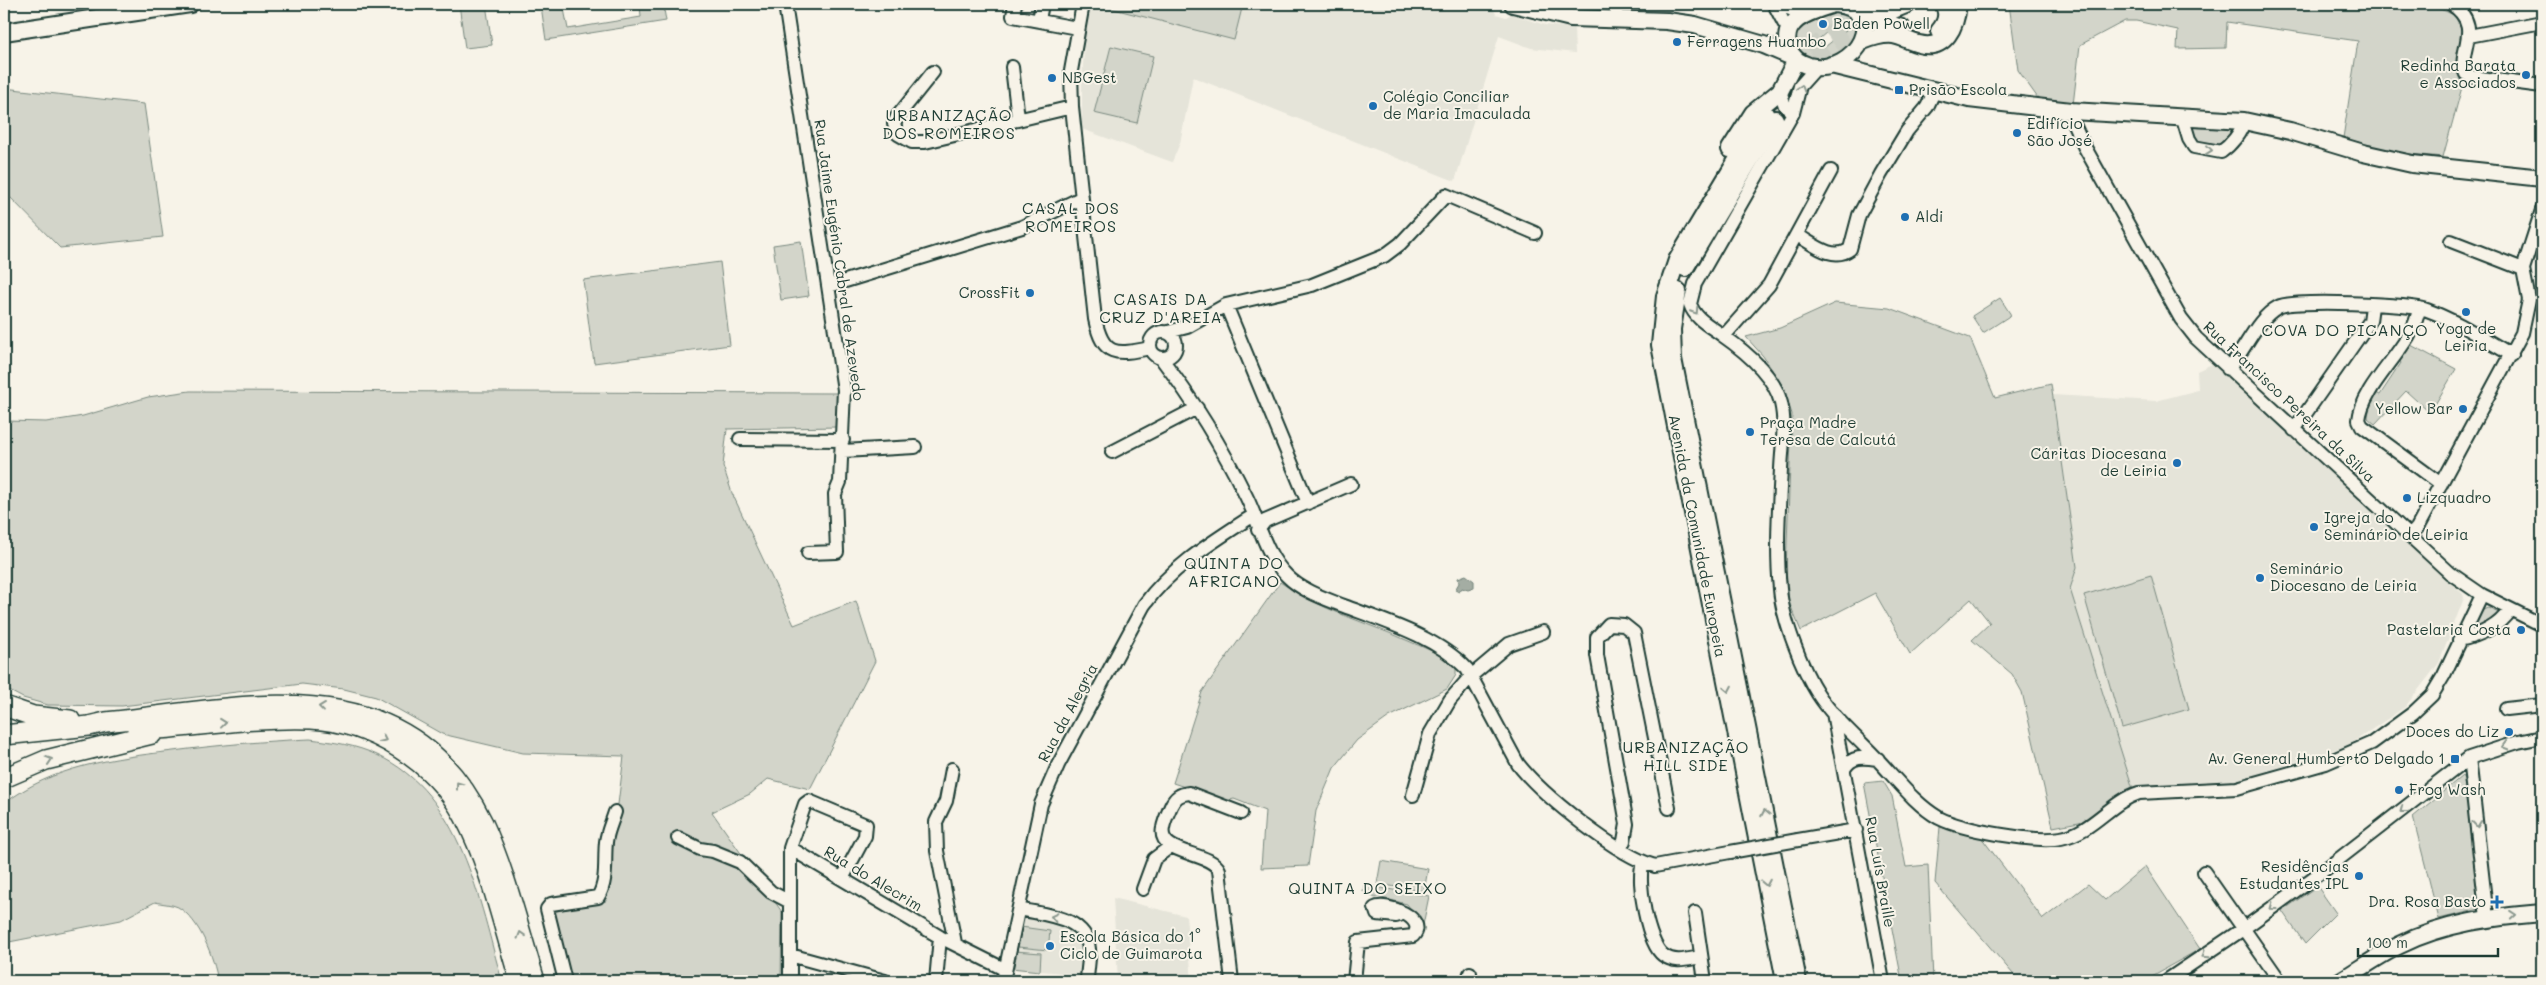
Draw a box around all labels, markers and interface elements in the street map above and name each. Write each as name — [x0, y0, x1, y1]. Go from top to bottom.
place label: Baden Powell — [1833, 13, 1930, 33]
marker: Baden Powell — [1817, 18, 1829, 30]
place label: Ferragens Huambo — [1687, 31, 1826, 51]
marker: Ferragens Huambo — [1671, 36, 1683, 48]
place label: Redinha Barata e Associados — [2401, 55, 2516, 92]
place label: NBGest — [1062, 67, 1117, 87]
marker: Redinha Barata e Associados — [2520, 69, 2532, 81]
marker: NBGest — [1046, 72, 1058, 84]
place label: Prisão Escola — [1909, 79, 2007, 99]
one-way arrow — [1796, 84, 1806, 93]
marker: Prisão Escola — [1893, 84, 1905, 96]
place label: Colégio Conciliar de Maria Imaculada — [1383, 86, 1531, 123]
marker: Colégio Conciliar de Maria Imaculada — [1367, 100, 1379, 112]
district label: URBANIZAÇÃO DOS ROMEIROS — [882, 104, 1016, 143]
place label: Edifício São José — [2027, 113, 2092, 150]
street label: Rua Jaime Eugénio Cabral de Azevedo — [810, 118, 870, 402]
marker: Edifício São José — [2011, 127, 2023, 139]
one-way arrow — [2205, 144, 2213, 155]
district label: CASAL DOS ROMEIROS — [1022, 197, 1120, 236]
place label: Aldi — [1915, 206, 1943, 226]
marker: Aldi — [1899, 211, 1911, 223]
place label: CrossFit — [959, 282, 1020, 302]
marker: CrossFit — [1024, 287, 1036, 299]
district label: CASAIS DA CRUZ D'AREIA — [1099, 288, 1223, 327]
one-way arrow — [1688, 306, 1698, 315]
marker: Yoga de Leiria — [2460, 306, 2472, 318]
street label: Rua Francisco Pereira da Silva — [2199, 316, 2380, 486]
place label: Yoga de Leiria — [2436, 318, 2496, 355]
district label: COVA DO PICANÇO — [2261, 319, 2429, 340]
place label: Yellow Bar — [2375, 398, 2453, 418]
marker: Yellow Bar — [2457, 403, 2469, 415]
place label: Praça Madre Teresa de Calcutá — [1760, 412, 1896, 449]
street label: Avenida da Comunidade Europeia — [1665, 413, 1731, 659]
marker: Praça Madre Teresa de Calcutá — [1744, 426, 1756, 438]
place label: Cáritas Diocesana de Leiria — [2031, 443, 2167, 480]
marker: Cáritas Diocesana de Leiria — [2171, 457, 2183, 469]
place label: Lizquadro — [2417, 487, 2491, 507]
marker: Lizquadro — [2401, 492, 2413, 504]
place label: Igreja do Seminário de Leiria — [2324, 507, 2469, 544]
marker: Igreja do Seminário de Leiria — [2308, 521, 2320, 533]
district label: QUINTA DO AFRICANO — [1184, 552, 1284, 591]
place label: Seminário Diocesano de Leiria — [2270, 558, 2417, 595]
marker: Seminário Diocesano de Leiria — [2254, 572, 2266, 584]
place label: Pastelaria Costa — [2387, 619, 2511, 639]
marker: Pastelaria Costa — [2515, 624, 2527, 636]
street label: Rua da Alegria — [1033, 660, 1102, 765]
one-way arrow — [1722, 684, 1733, 693]
one-way arrow — [318, 702, 326, 713]
one-way arrow — [220, 718, 228, 729]
place label: Doces do Liz — [2406, 721, 2499, 741]
marker: Doces do Liz — [2503, 726, 2515, 738]
one-way arrow — [377, 732, 386, 742]
district label: URBANIZAÇÃO HILL SIDE — [1622, 736, 1750, 775]
one-way arrow — [2501, 741, 2510, 751]
place label: Av. General Humberto Delgado 1 — [2208, 748, 2445, 768]
marker: Av. General Humberto Delgado 1 — [2449, 753, 2461, 765]
one-way arrow — [44, 755, 53, 765]
place label: Frog Wash — [2409, 779, 2486, 799]
one-way arrow — [457, 782, 465, 791]
marker: Frog Wash — [2393, 784, 2405, 796]
one-way arrow — [2400, 805, 2409, 813]
one-way arrow — [1760, 809, 1770, 818]
street label: Rua Luís Braille — [1861, 815, 1901, 929]
one-way arrow — [2471, 820, 2482, 828]
street label: Rua do Alecrim — [821, 841, 926, 915]
place label: Residências Estudantes IPL — [2240, 856, 2349, 893]
marker: Residências Estudantes IPL — [2353, 870, 2365, 882]
district label: QUINTA DO SEIXO — [1288, 877, 1448, 898]
one-way arrow — [1760, 878, 1770, 887]
place label: Dra. Rosa Basto — [2368, 891, 2486, 911]
marker: Dra. Rosa Basto — [2490, 895, 2504, 909]
one-way arrow — [2270, 902, 2279, 910]
one-way arrow — [2509, 910, 2517, 921]
one-way arrow — [1049, 912, 1058, 923]
scale bar — [2358, 925, 2498, 957]
place label: Escola Básica do 1° Ciclo de Guimarota — [1060, 926, 1203, 963]
one-way arrow — [516, 931, 526, 939]
text: 100 m — [2366, 932, 2408, 952]
marker: Escola Básica do 1° Ciclo de Guimarota — [1044, 940, 1056, 952]
one-way arrow — [2201, 949, 2211, 958]

